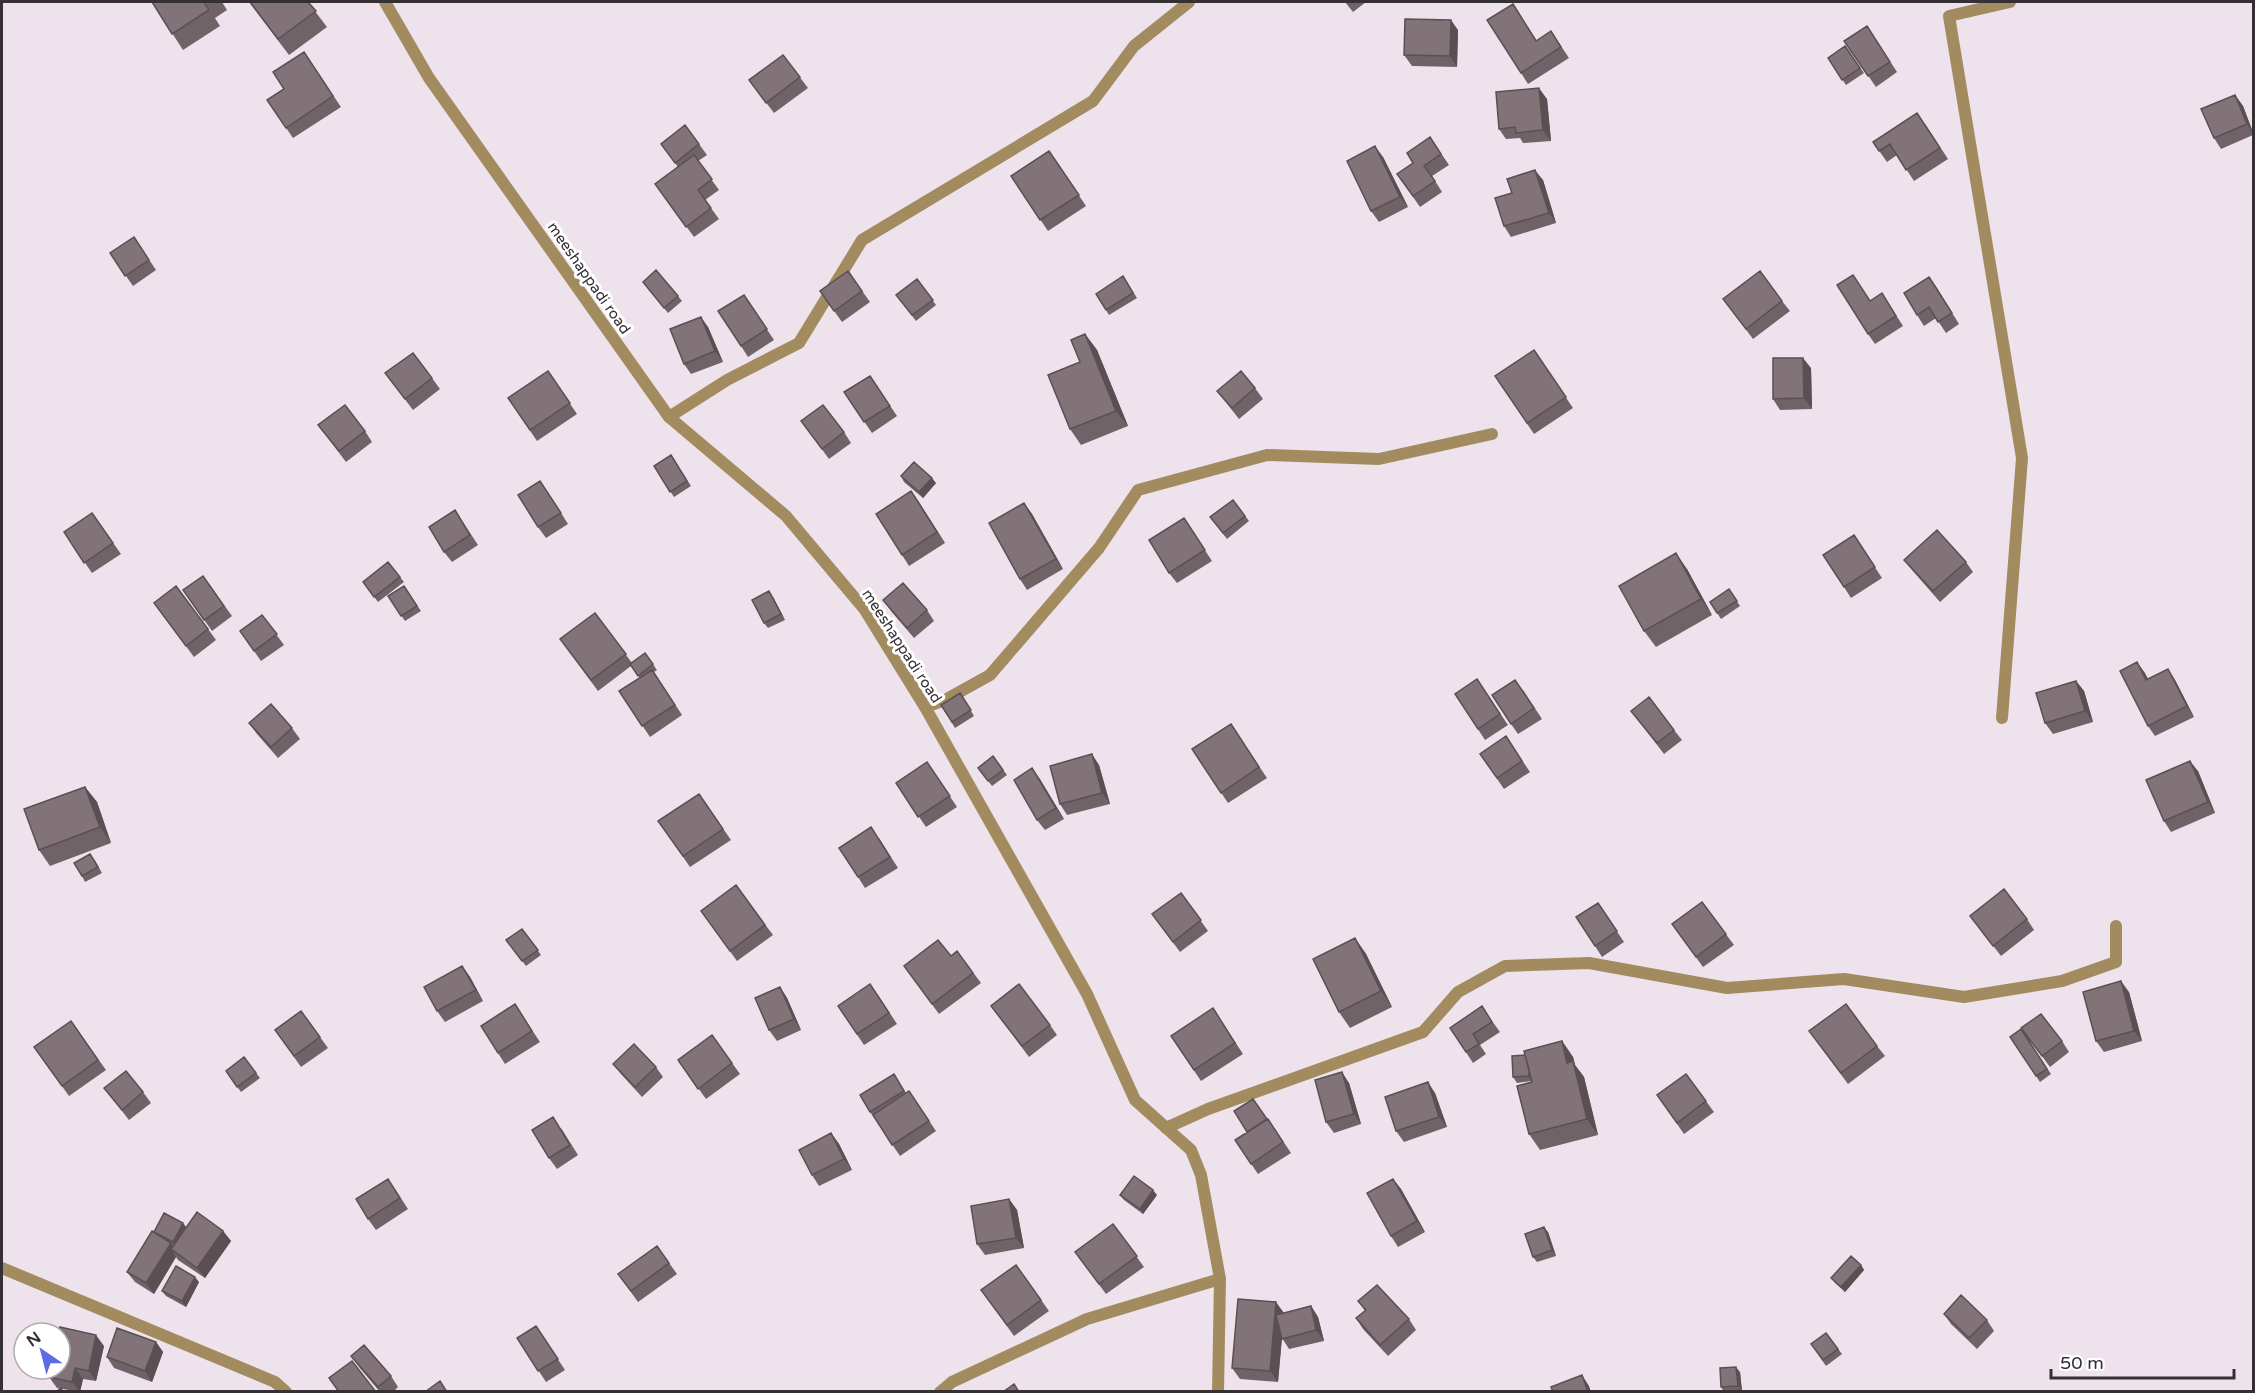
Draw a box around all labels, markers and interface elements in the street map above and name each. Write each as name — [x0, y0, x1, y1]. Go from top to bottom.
street label: meeshappadi road — [544, 219, 634, 337]
street label: meeshappadi road — [858, 586, 946, 706]
north arrow — [12, 1321, 72, 1381]
text: N — [23, 1328, 45, 1351]
scale bar — [2051, 1342, 2234, 1380]
text: 50 m — [2060, 1352, 2104, 1374]

